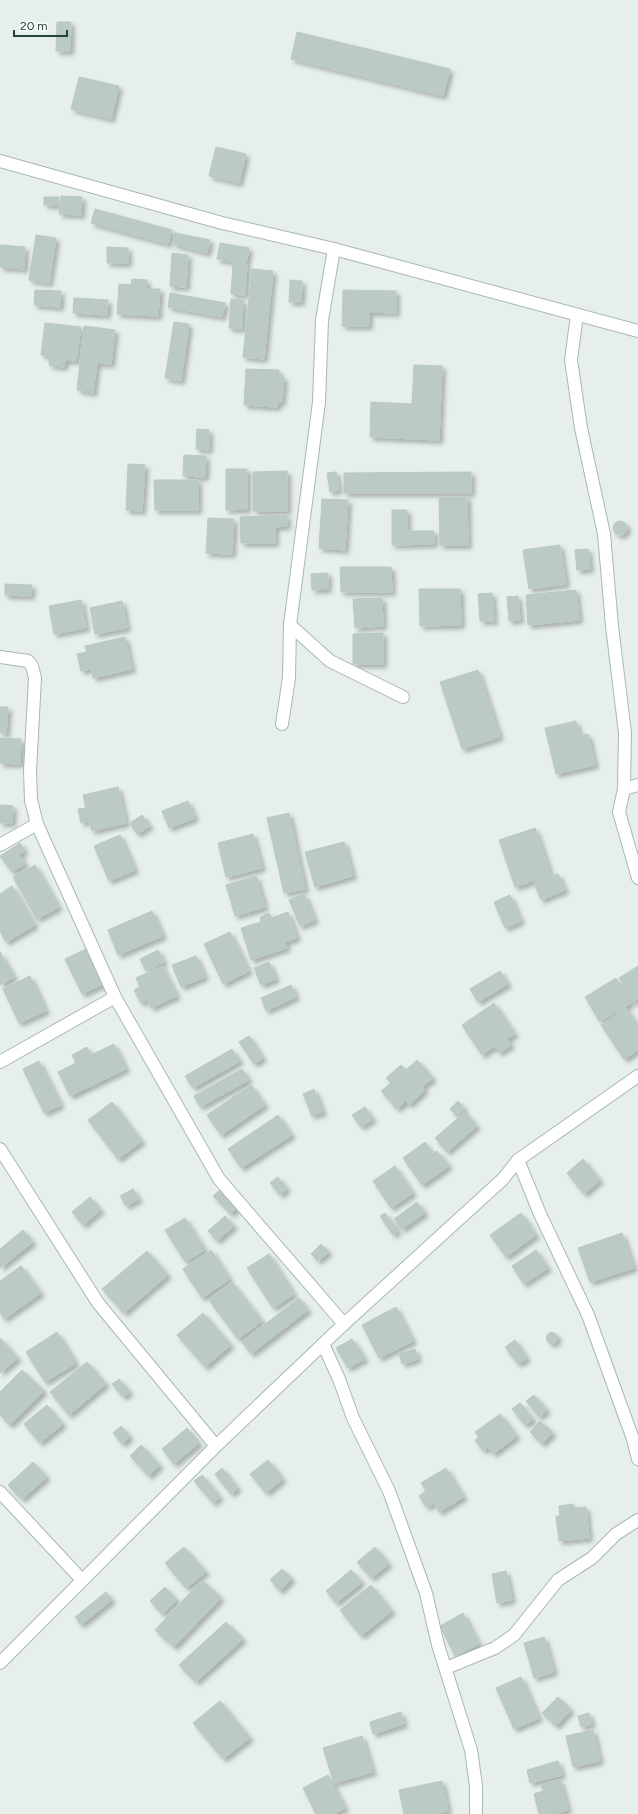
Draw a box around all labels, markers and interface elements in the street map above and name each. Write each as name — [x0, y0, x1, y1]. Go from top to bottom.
scale bar — [14, 12, 67, 38]
text: 20 m — [20, 19, 48, 33]

